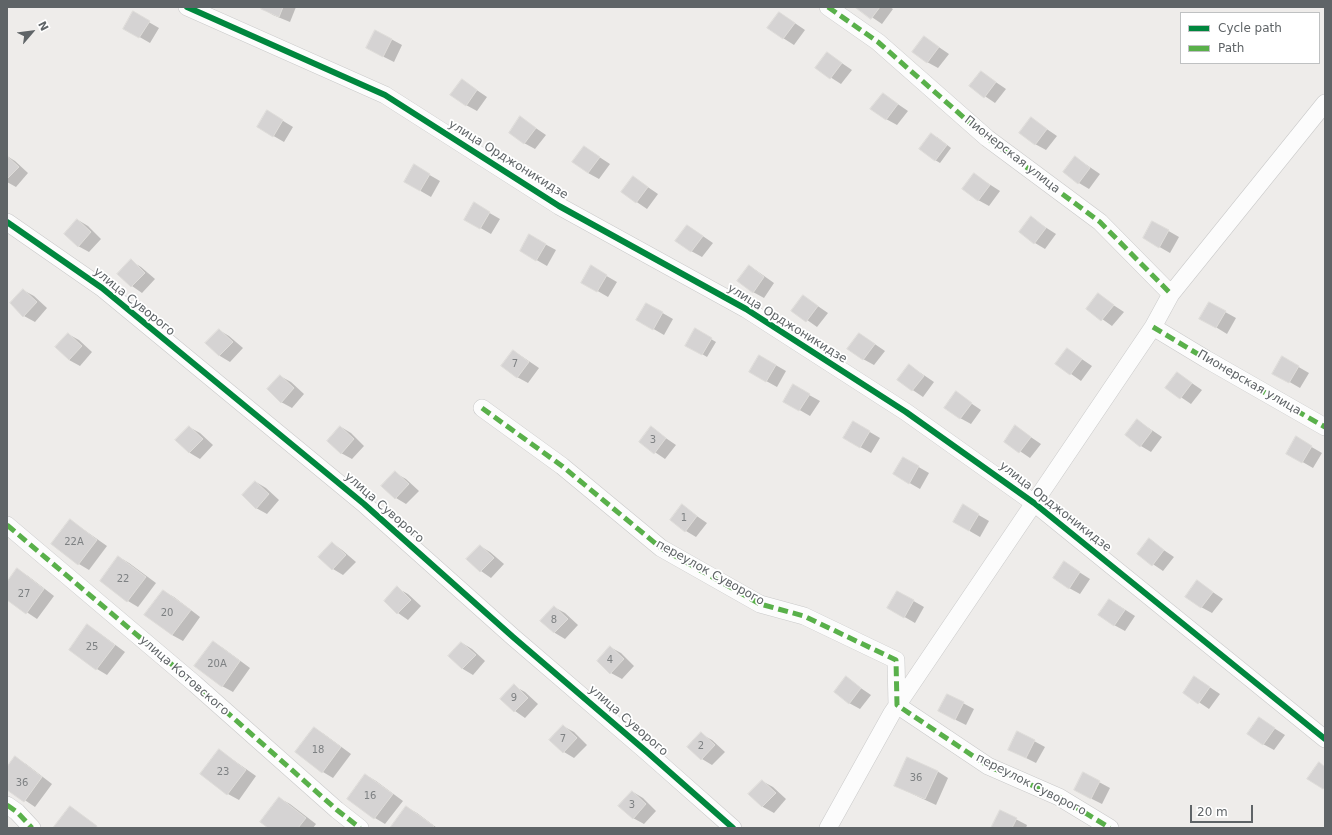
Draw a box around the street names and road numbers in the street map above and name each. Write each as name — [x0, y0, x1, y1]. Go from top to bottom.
street label: Пионерская улица — [961, 113, 1063, 197]
street label: улица Орджоникидзе — [446, 117, 570, 203]
street label: улица Суворого — [90, 265, 178, 339]
street label: улица Орджоникидзе — [725, 281, 849, 367]
street label: Пионерская улица — [1195, 347, 1303, 419]
street label: улица Орджоникидзе — [996, 459, 1114, 555]
street label: улица Суворого — [341, 470, 427, 546]
street label: переулок Суворого — [653, 537, 767, 609]
street label: улица Котовского — [136, 633, 232, 719]
street label: улица Суворого — [585, 683, 671, 759]
street label: переулок Суворого — [973, 751, 1089, 819]

